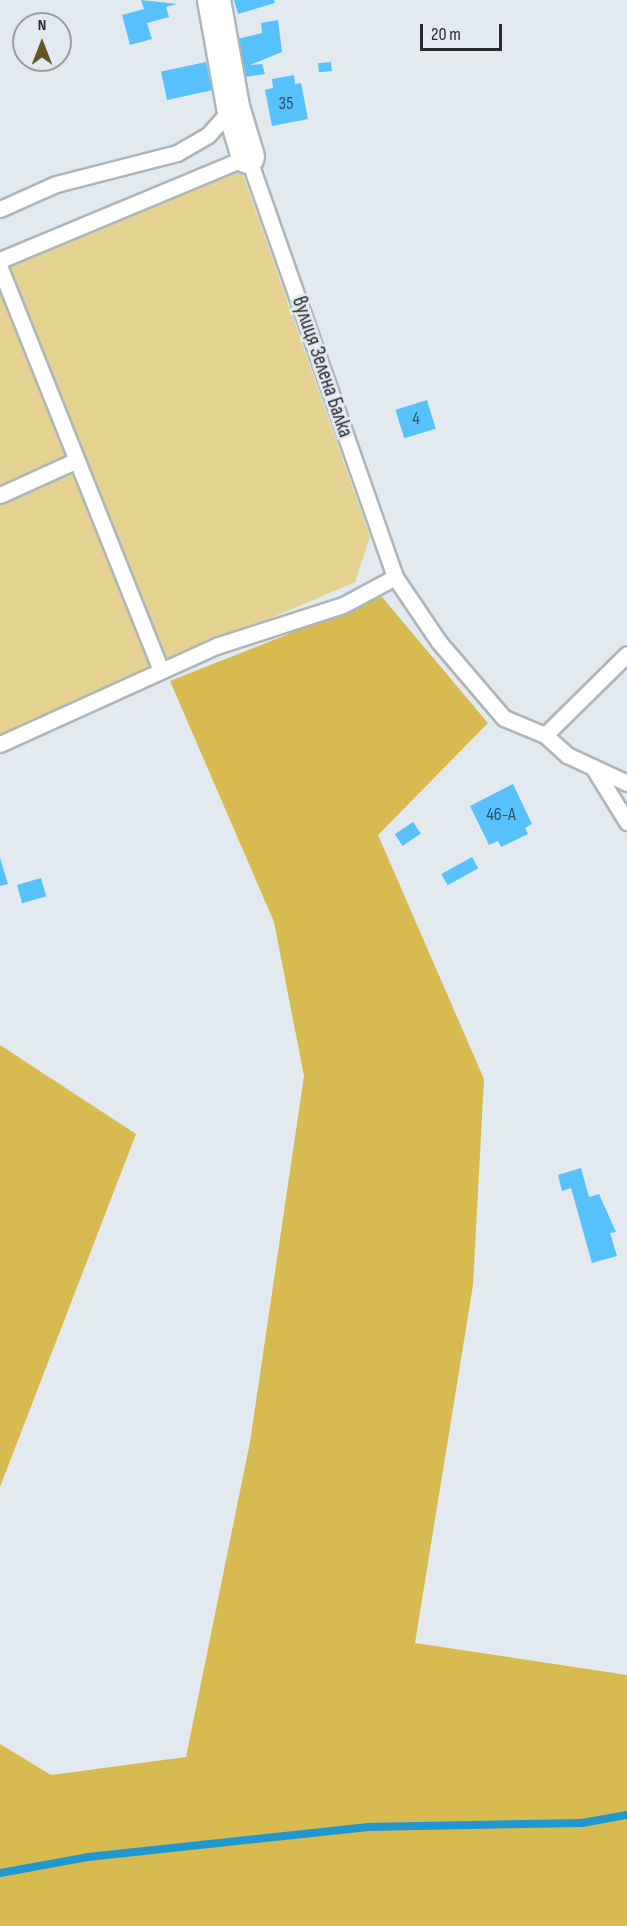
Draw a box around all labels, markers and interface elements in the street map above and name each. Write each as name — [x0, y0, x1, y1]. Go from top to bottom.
north arrow — [12, 12, 72, 72]
scale bar — [423, 12, 506, 50]
text: N — [38, 16, 46, 35]
text: 20 m — [431, 24, 461, 45]
house number: 35 — [279, 93, 293, 115]
street label: вулиця Зелена Балка — [286, 293, 358, 441]
house number: 4 — [412, 408, 420, 430]
house number: 46-А — [486, 804, 516, 826]

